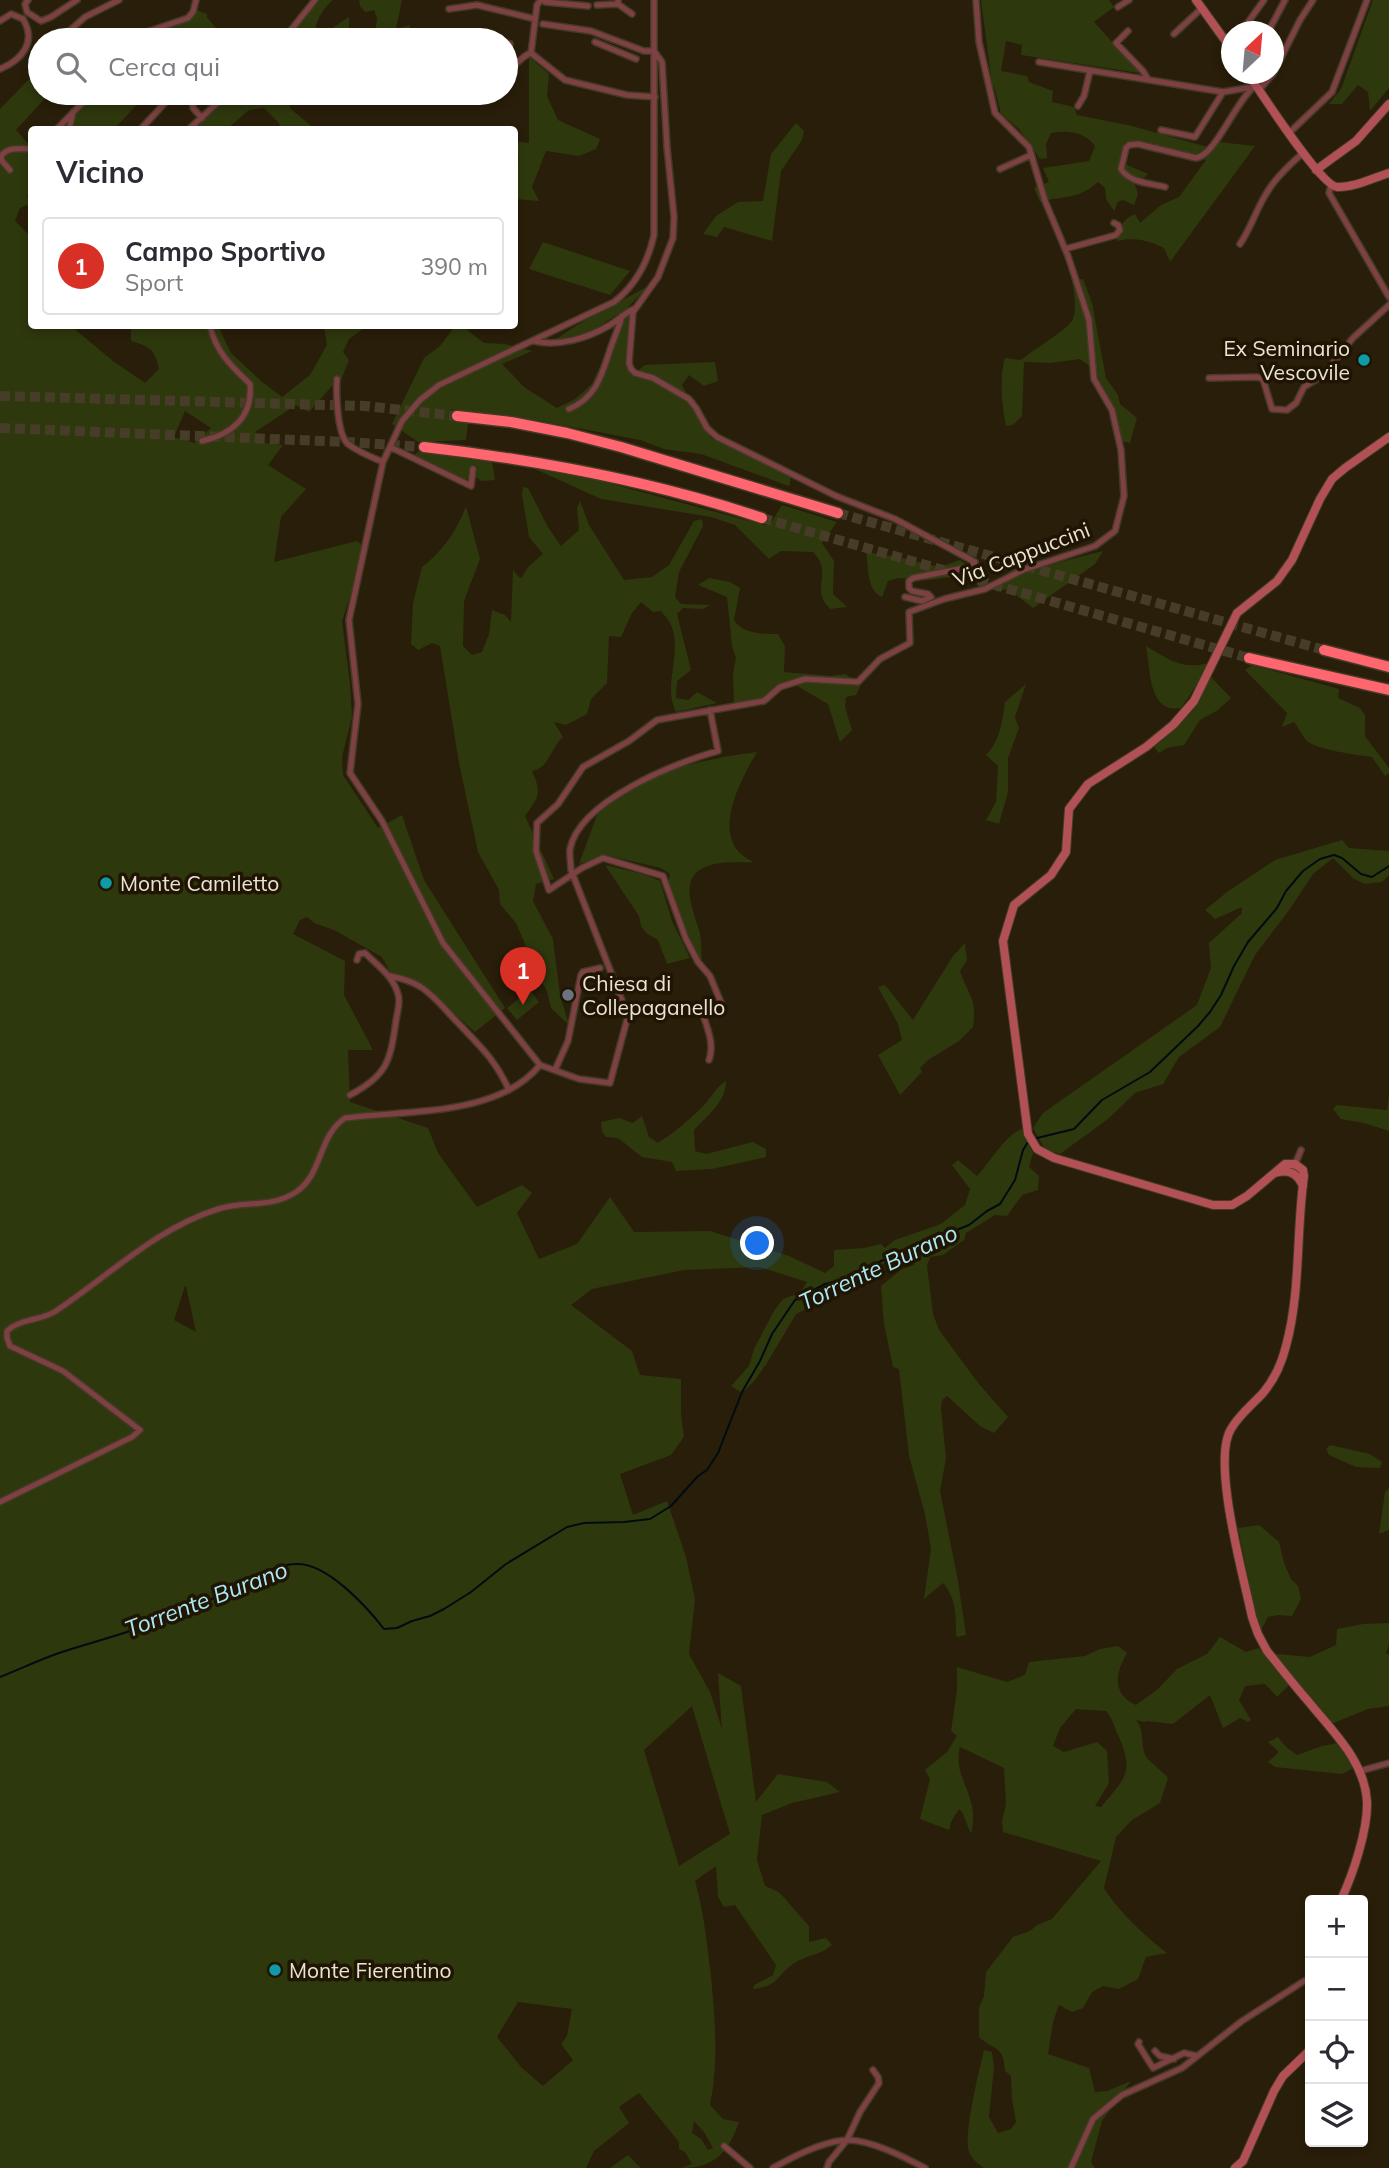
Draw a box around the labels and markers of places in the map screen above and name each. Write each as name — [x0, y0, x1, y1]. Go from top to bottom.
place label: Ex Seminario Vescovile — [1223, 335, 1350, 385]
marker: Ex Seminario Vescovile — [1356, 352, 1372, 368]
place label: Monte Camiletto — [120, 870, 279, 896]
marker: Monte Camiletto — [98, 875, 114, 891]
pin: 1 — [500, 947, 546, 1005]
place label: Chiesa di Collepaganello — [582, 970, 725, 1020]
marker: Chiesa di Collepaganello — [560, 987, 576, 1003]
place label: Monte Fierentino — [289, 1957, 452, 1983]
marker: Monte Fierentino — [267, 1962, 283, 1978]

